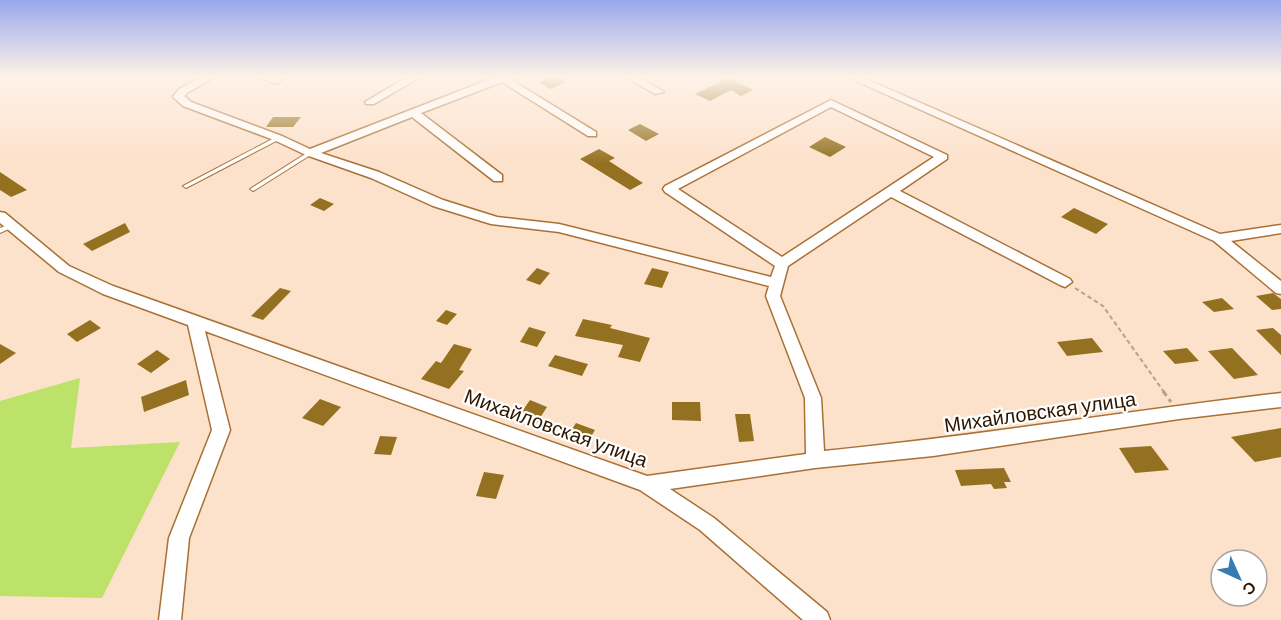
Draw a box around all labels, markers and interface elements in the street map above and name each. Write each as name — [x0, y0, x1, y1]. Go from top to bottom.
street label: Михайловская улица — [461, 383, 652, 472]
street label: Михайловская улица — [942, 386, 1138, 436]
north arrow — [1209, 548, 1269, 608]
text: С — [1239, 578, 1261, 600]

